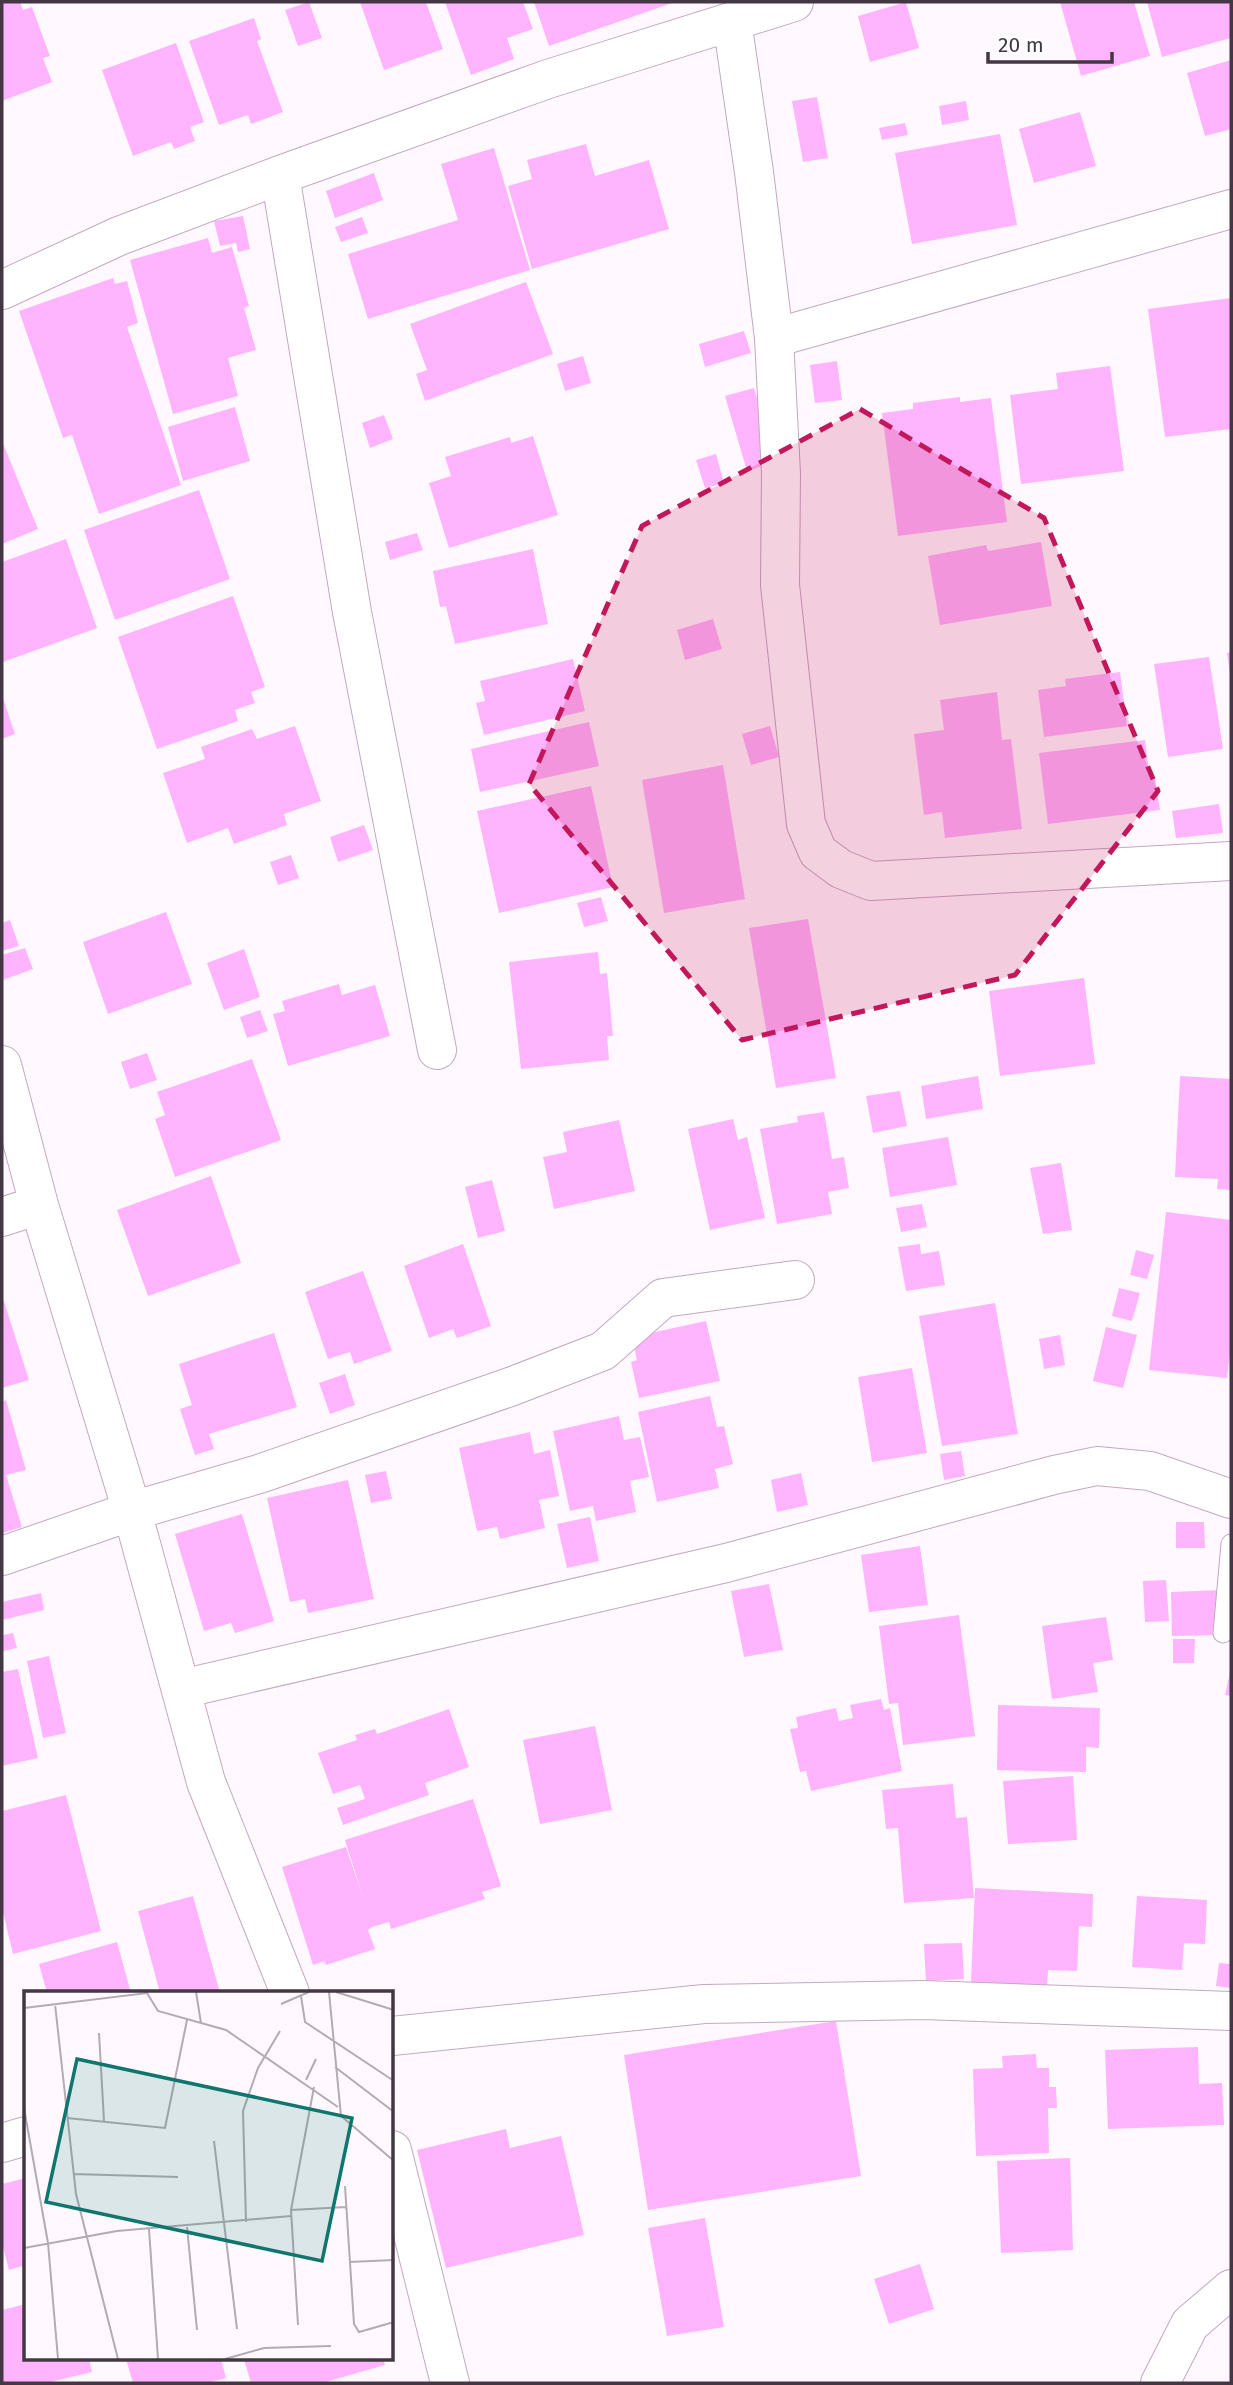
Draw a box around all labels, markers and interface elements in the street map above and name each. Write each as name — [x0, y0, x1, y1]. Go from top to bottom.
scale bar — [988, 21, 1112, 65]
text: 20 m — [998, 32, 1044, 58]
inset map — [24, 1991, 394, 2360]

